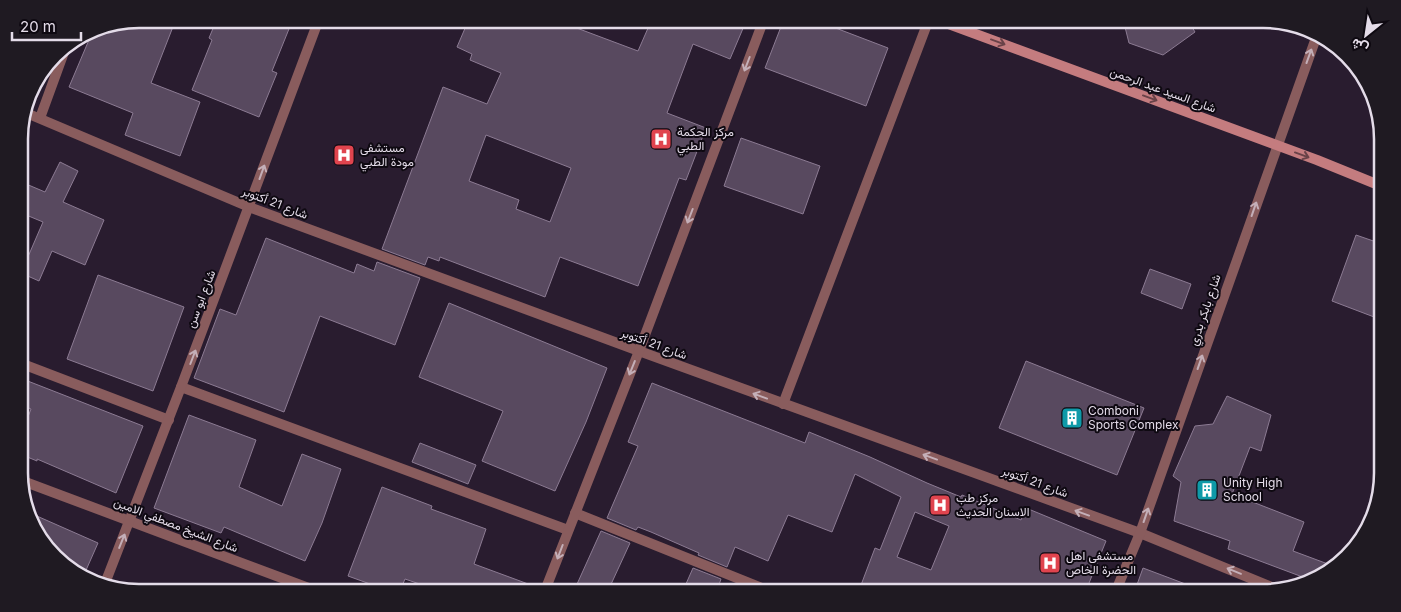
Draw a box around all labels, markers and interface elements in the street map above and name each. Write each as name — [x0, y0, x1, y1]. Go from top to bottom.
scale bar — [12, 10, 81, 42]
north arrow — [1341, 10, 1391, 60]
text: 20 m — [20, 17, 56, 36]
text: ش — [1348, 34, 1371, 58]
one-way arrow — [989, 38, 1005, 47]
one-way arrow — [1305, 49, 1314, 64]
one-way arrow — [742, 56, 751, 72]
street label: شارع السيد عبد الرحمن — [1107, 63, 1218, 118]
one-way arrow — [1142, 94, 1157, 103]
place label: مركز الحكمة الطبي — [677, 124, 734, 156]
hospital icon: مركز الحكمة الطبي — [649, 127, 673, 151]
place label: مستشفى مودة الطبي — [360, 140, 414, 172]
hospital icon: مستشفى مودة الطبي — [332, 143, 356, 167]
one-way arrow — [1294, 151, 1309, 160]
one-way arrow — [258, 165, 267, 180]
street label: شارع 21 أكتوبر — [239, 183, 310, 224]
one-way arrow — [1250, 201, 1259, 217]
one-way arrow — [685, 208, 694, 224]
street label: شارع ابو سن — [183, 268, 220, 331]
street label: شارع بابكر بدري — [1185, 272, 1227, 348]
street label: شارع 21 أكتوبر — [618, 324, 689, 364]
one-way arrow — [189, 349, 198, 365]
one-way arrow — [1196, 355, 1205, 370]
one-way arrow — [627, 360, 636, 375]
one-way arrow — [753, 391, 769, 400]
place label: Comboni Sports Complex — [1088, 403, 1179, 432]
building icon: Comboni Sports Complex — [1060, 406, 1084, 430]
one-way arrow — [922, 452, 938, 461]
street label: شارع 21 أكتوبر — [999, 462, 1070, 502]
place label: Unity High School — [1223, 475, 1282, 504]
building icon: Unity High School — [1195, 478, 1219, 502]
place label: مركز طب الاسنان الحديث — [956, 490, 1029, 519]
hospital icon: مركز طب الاسنان الحديث — [928, 493, 952, 517]
street label: شارع الشيخ مصطفي الامين — [111, 494, 240, 558]
one-way arrow — [1075, 508, 1091, 517]
one-way arrow — [1142, 508, 1151, 524]
one-way arrow — [117, 534, 127, 549]
one-way arrow — [555, 544, 564, 559]
place label: مستشفى اهل الحضرة الخاص — [1066, 548, 1136, 578]
hospital icon: مستشفى اهل الحضرة الخاص — [1038, 551, 1062, 575]
one-way arrow — [1227, 566, 1242, 576]

